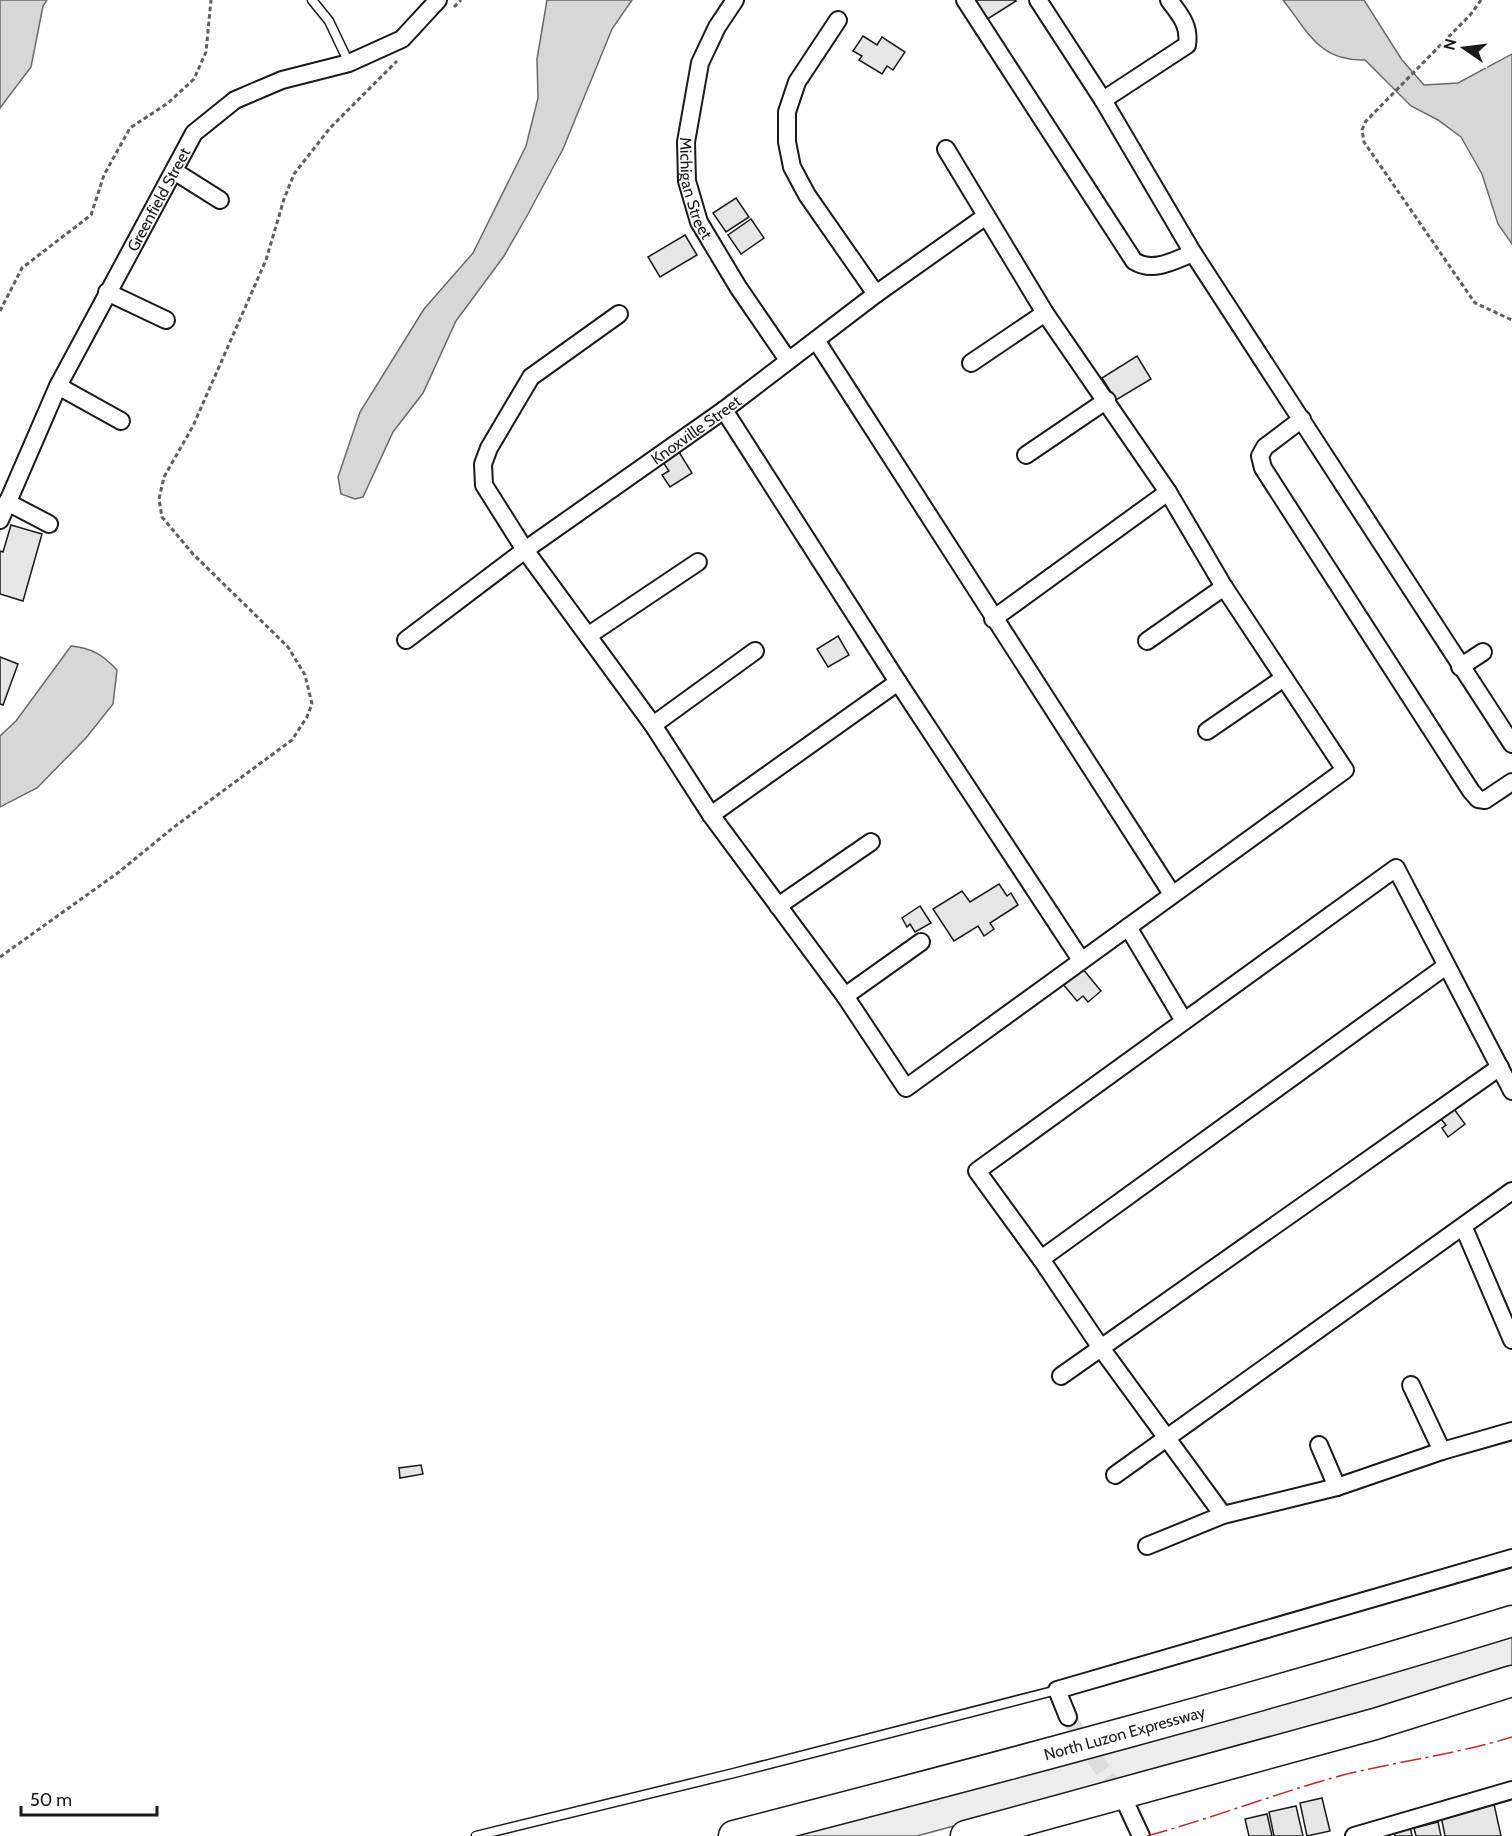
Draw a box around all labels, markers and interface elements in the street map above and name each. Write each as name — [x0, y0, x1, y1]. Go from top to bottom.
north arrow — [1434, 18, 1494, 78]
text: N — [1439, 37, 1461, 52]
street label: Michigan Street — [676, 137, 717, 243]
street label: Greenfield Street — [123, 144, 194, 254]
street label: Knoxville Street — [647, 391, 745, 468]
street label: North Luzon Expressway — [1042, 1702, 1207, 1764]
scale bar — [21, 1779, 158, 1817]
text: 50 m — [30, 1789, 72, 1811]

